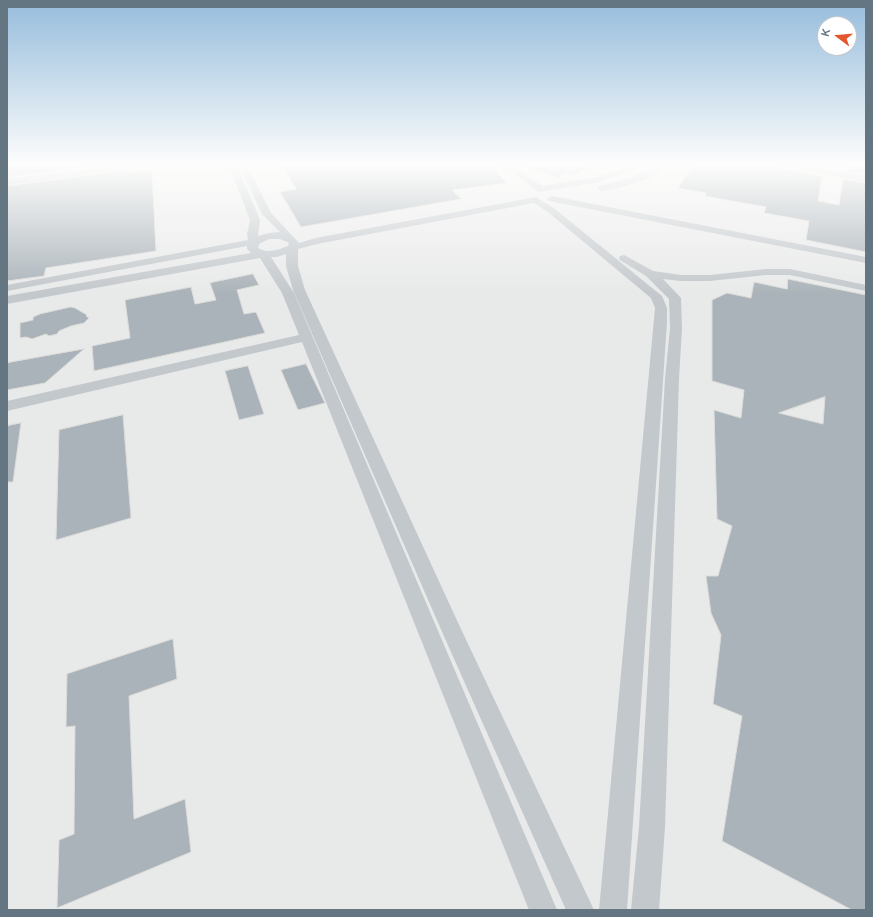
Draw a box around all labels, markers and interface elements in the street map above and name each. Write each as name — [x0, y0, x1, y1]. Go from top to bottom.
north arrow — [817, 16, 857, 56]
text: K — [819, 27, 833, 38]

